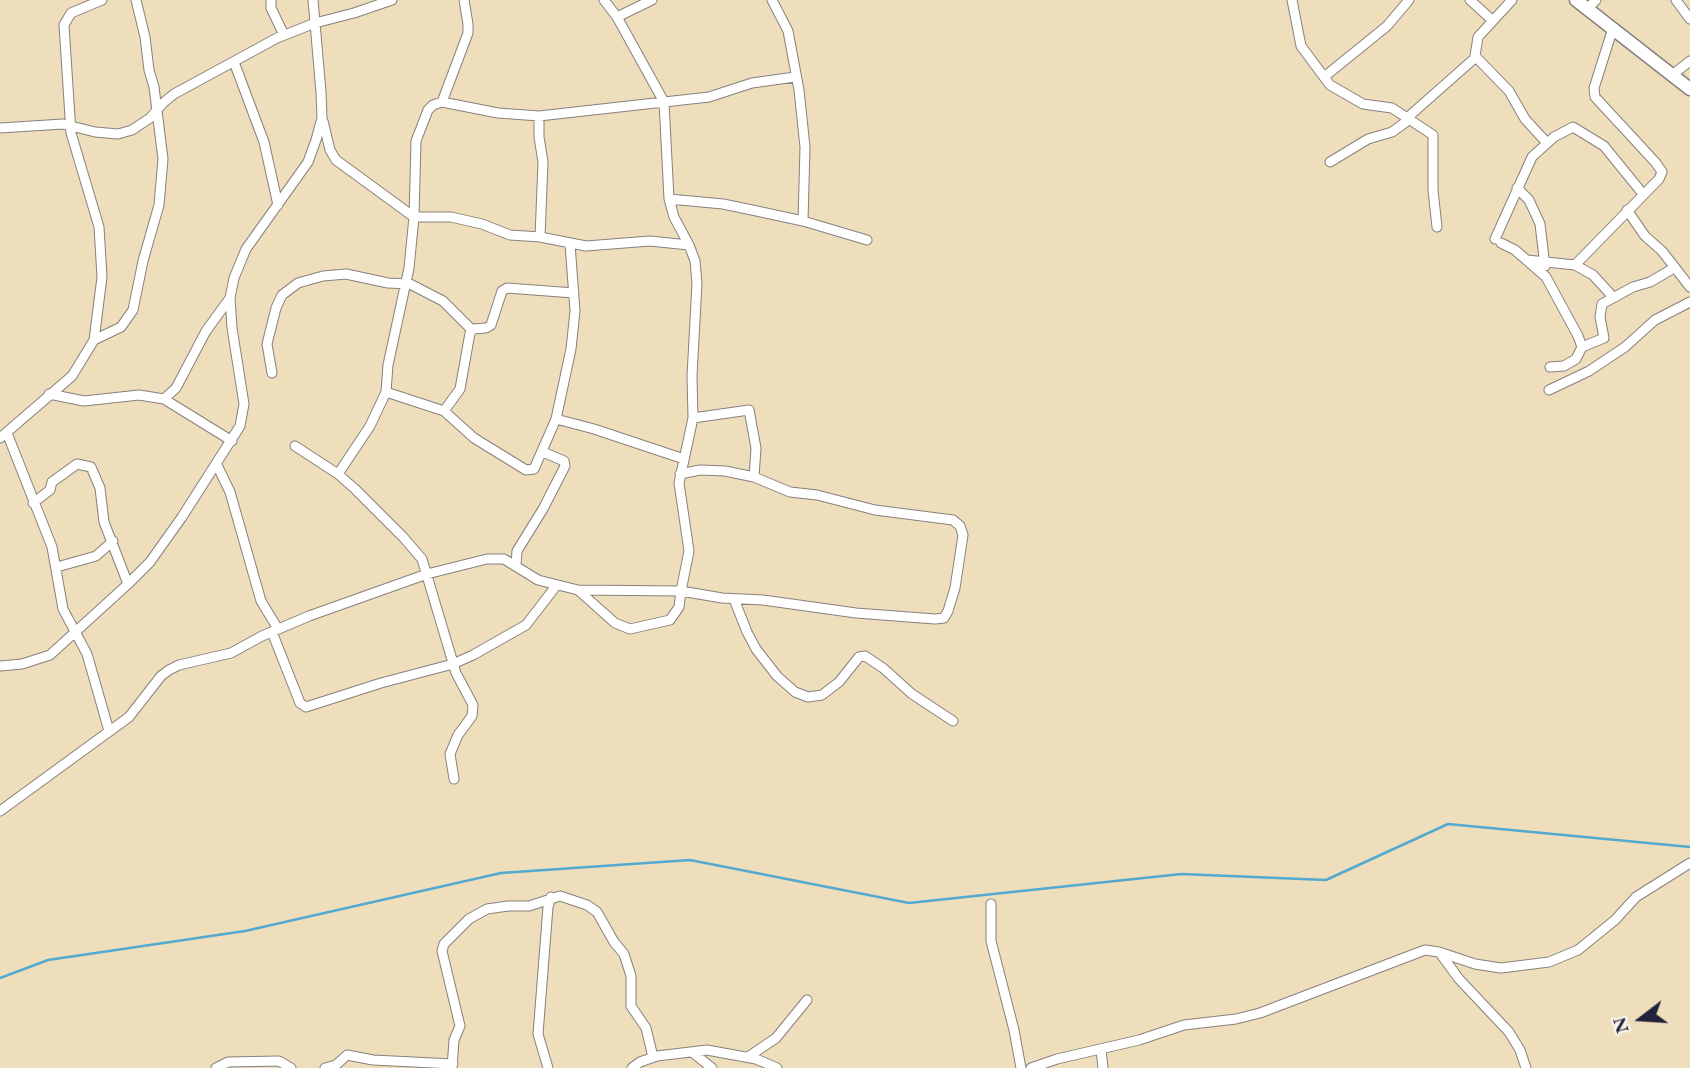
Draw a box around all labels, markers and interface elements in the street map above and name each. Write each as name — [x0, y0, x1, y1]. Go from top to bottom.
north arrow — [1606, 984, 1676, 1054]
text: N — [1606, 1014, 1635, 1036]

